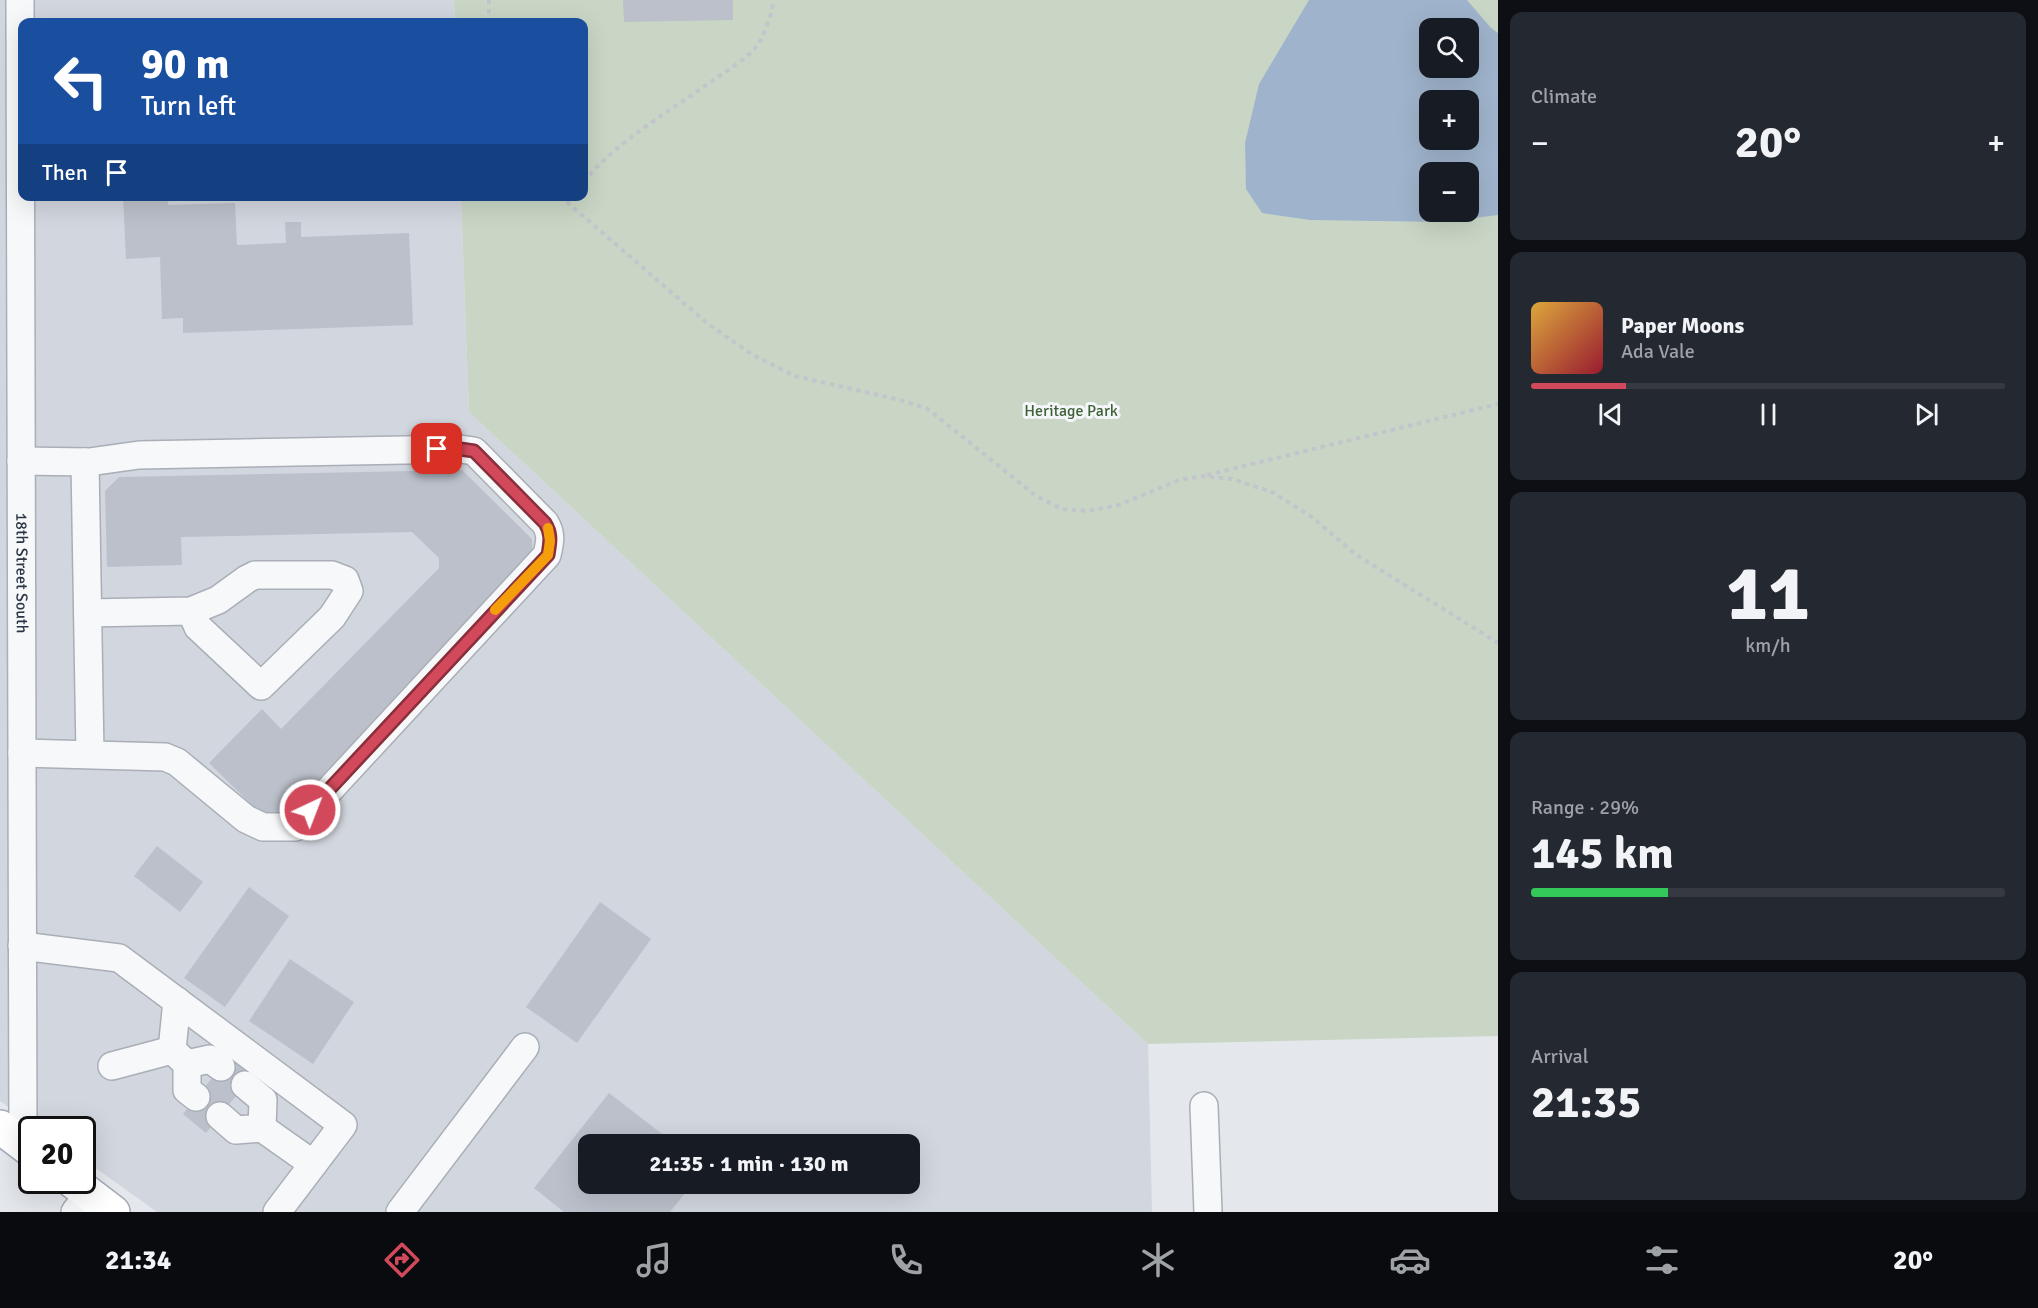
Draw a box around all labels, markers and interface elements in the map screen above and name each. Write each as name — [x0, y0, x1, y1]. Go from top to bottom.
map controls — [1419, 18, 1479, 222]
button: search — [1419, 18, 1479, 78]
text: 90 m — [141, 39, 230, 90]
icon: left — [42, 42, 120, 120]
text: Climate — [1531, 84, 1597, 109]
text: Turn left — [141, 90, 236, 123]
button: + — [1419, 90, 1479, 150]
text: 20° — [1735, 115, 1801, 170]
text: − — [1531, 123, 1549, 164]
text: + — [1987, 123, 2005, 164]
icon: arrive — [100, 156, 133, 189]
text: Then — [42, 159, 88, 186]
button: − — [1419, 162, 1479, 222]
text: Paper Moons — [1621, 312, 1744, 339]
text: Ada Vale — [1621, 339, 1695, 364]
icon: previous — [1594, 398, 1627, 431]
icon: pause — [1752, 398, 1785, 431]
icon: next — [1910, 398, 1943, 431]
park label: Heritage Park — [1024, 401, 1118, 421]
pin — [411, 423, 462, 474]
icon: arrive — [420, 432, 453, 465]
street label: 18th Street South — [11, 513, 32, 633]
text: 11 — [1726, 546, 1810, 642]
text: km/h — [1745, 633, 1791, 658]
position arrow — [278, 778, 342, 842]
text: Range · 29% — [1531, 795, 1639, 820]
text: 145 km — [1531, 826, 1674, 881]
text: Arrival — [1531, 1044, 1589, 1069]
text: 21:35 — [1531, 1075, 1641, 1130]
speed limit sign: 20 — [18, 1116, 96, 1194]
text: 21:35 · 1 min · 130 m — [649, 1150, 849, 1177]
icon: directions — [381, 1239, 423, 1281]
icon: music — [633, 1239, 675, 1281]
icon: phone — [885, 1239, 927, 1281]
icon: climate — [1137, 1239, 1179, 1281]
icon: car — [1389, 1239, 1431, 1281]
icon: filters — [1641, 1239, 1683, 1281]
text: 21:34 — [105, 1244, 171, 1277]
text: 20° — [1893, 1244, 1933, 1277]

